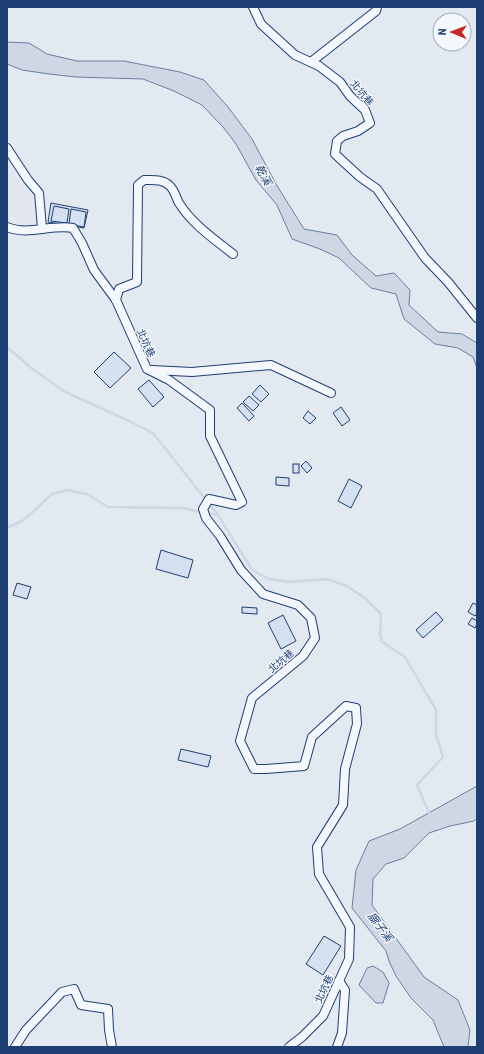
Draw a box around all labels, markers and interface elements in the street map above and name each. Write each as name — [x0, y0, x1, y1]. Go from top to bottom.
north arrow — [432, 12, 472, 52]
text: N — [436, 28, 449, 35]
street label: 北坑巷 — [348, 78, 376, 108]
water label: 乾溪 — [252, 162, 275, 190]
street label: 北坑巷 — [135, 327, 157, 359]
street label: 北坑巷 — [266, 647, 296, 675]
water label: 廍子溪 — [365, 910, 396, 946]
street label: 北坑巷 — [313, 973, 335, 1005]

